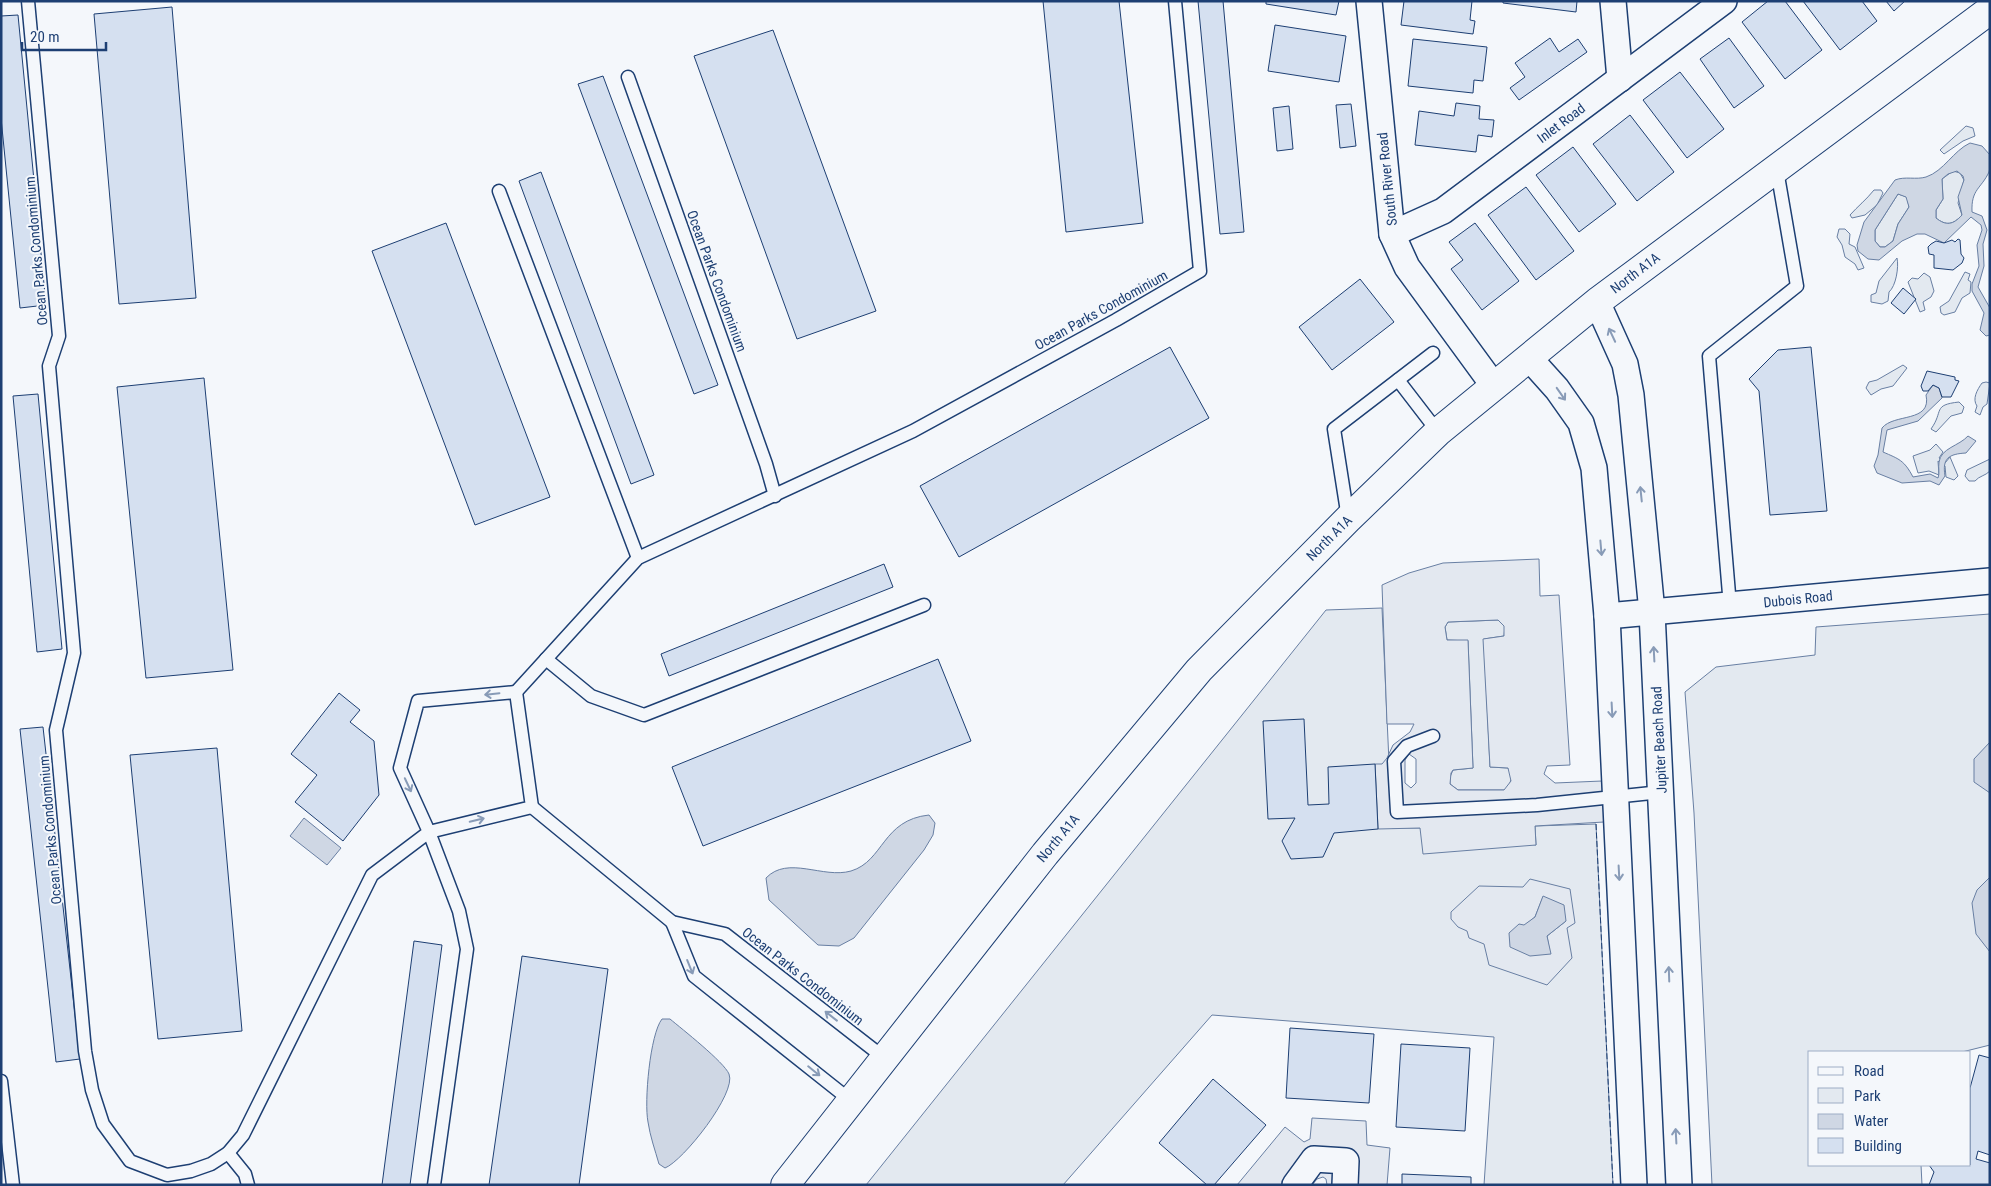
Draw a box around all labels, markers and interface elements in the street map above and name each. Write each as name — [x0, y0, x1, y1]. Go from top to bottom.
scale bar — [22, 20, 106, 52]
text: 20 m — [30, 28, 60, 46]
street label: Inlet Road — [1534, 100, 1588, 146]
street label: South River Road — [1374, 131, 1400, 227]
street label: Ocean Parks Condominium — [22, 176, 50, 326]
street label: Ocean Parks Condominium — [684, 208, 750, 354]
street label: North A1A — [1607, 249, 1663, 297]
street label: Ocean Parks Condominium — [1032, 267, 1170, 353]
one-way arrow — [1607, 328, 1617, 343]
one-way arrow — [1556, 387, 1566, 401]
one-way arrow — [1636, 486, 1645, 502]
street label: North A1A — [1303, 512, 1355, 564]
one-way arrow — [1596, 540, 1606, 556]
street label: Dubois Road — [1763, 587, 1833, 611]
one-way arrow — [1650, 646, 1659, 662]
street label: Jupiter Beach Road — [1648, 686, 1670, 794]
one-way arrow — [484, 689, 500, 699]
one-way arrow — [1607, 702, 1616, 718]
street label: Ocean Parks Condominium — [36, 755, 64, 905]
one-way arrow — [404, 777, 413, 792]
street label: North A1A — [1033, 811, 1083, 865]
one-way arrow — [468, 815, 484, 824]
one-way arrow — [1615, 864, 1624, 880]
street label: Ocean Parks Condominium — [739, 924, 867, 1028]
one-way arrow — [686, 959, 696, 974]
one-way arrow — [1664, 966, 1673, 982]
one-way arrow — [825, 1011, 838, 1022]
legend — [1808, 1051, 1971, 1166]
text: Road — [1854, 1062, 1884, 1080]
one-way arrow — [807, 1066, 820, 1077]
text: Park — [1854, 1087, 1881, 1105]
text: Water — [1854, 1112, 1889, 1130]
one-way arrow — [1672, 1128, 1681, 1144]
text: Building — [1854, 1137, 1902, 1155]

